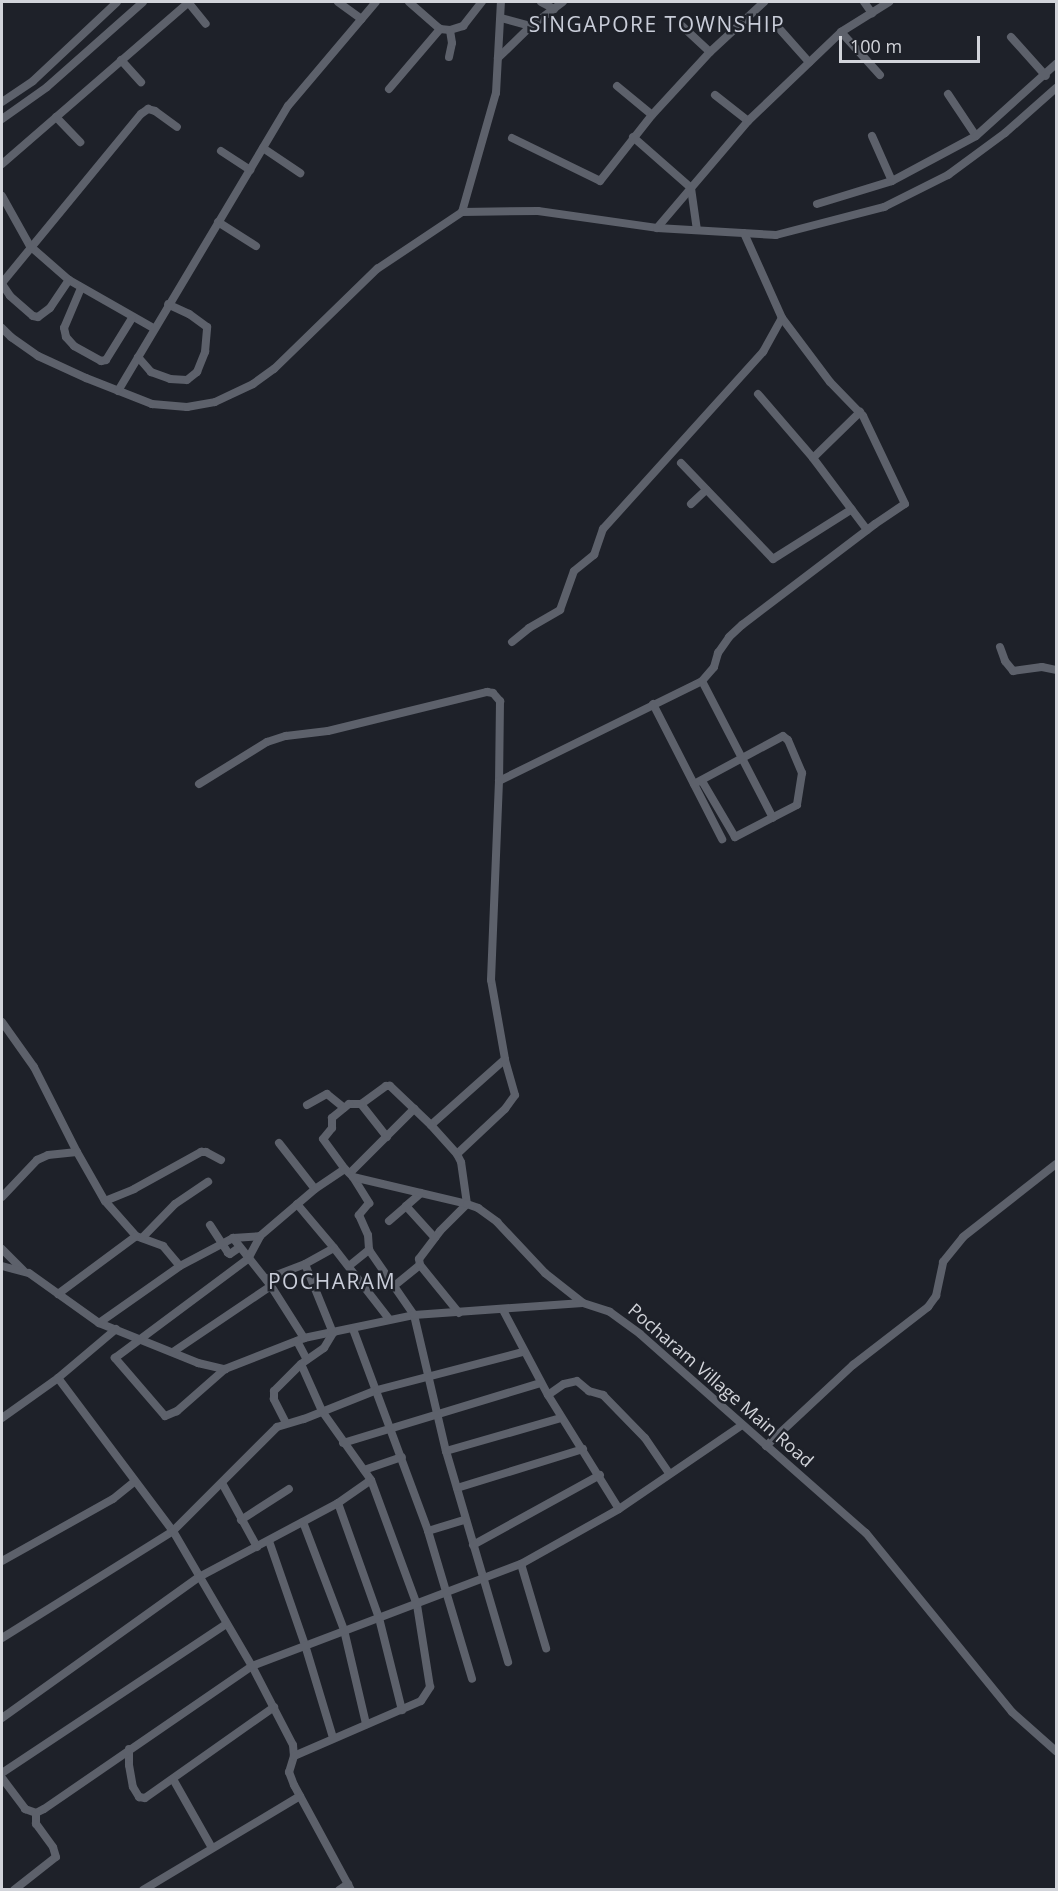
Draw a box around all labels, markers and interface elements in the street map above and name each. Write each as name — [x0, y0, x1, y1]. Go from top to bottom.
district label: SINGAPORE TOWNSHIP — [529, 11, 785, 37]
scale bar — [842, 24, 983, 62]
text: 100 m — [850, 34, 902, 58]
district label: POCHARAM — [268, 1268, 396, 1294]
street label: Pocharam Village Main Road — [624, 1299, 818, 1471]

